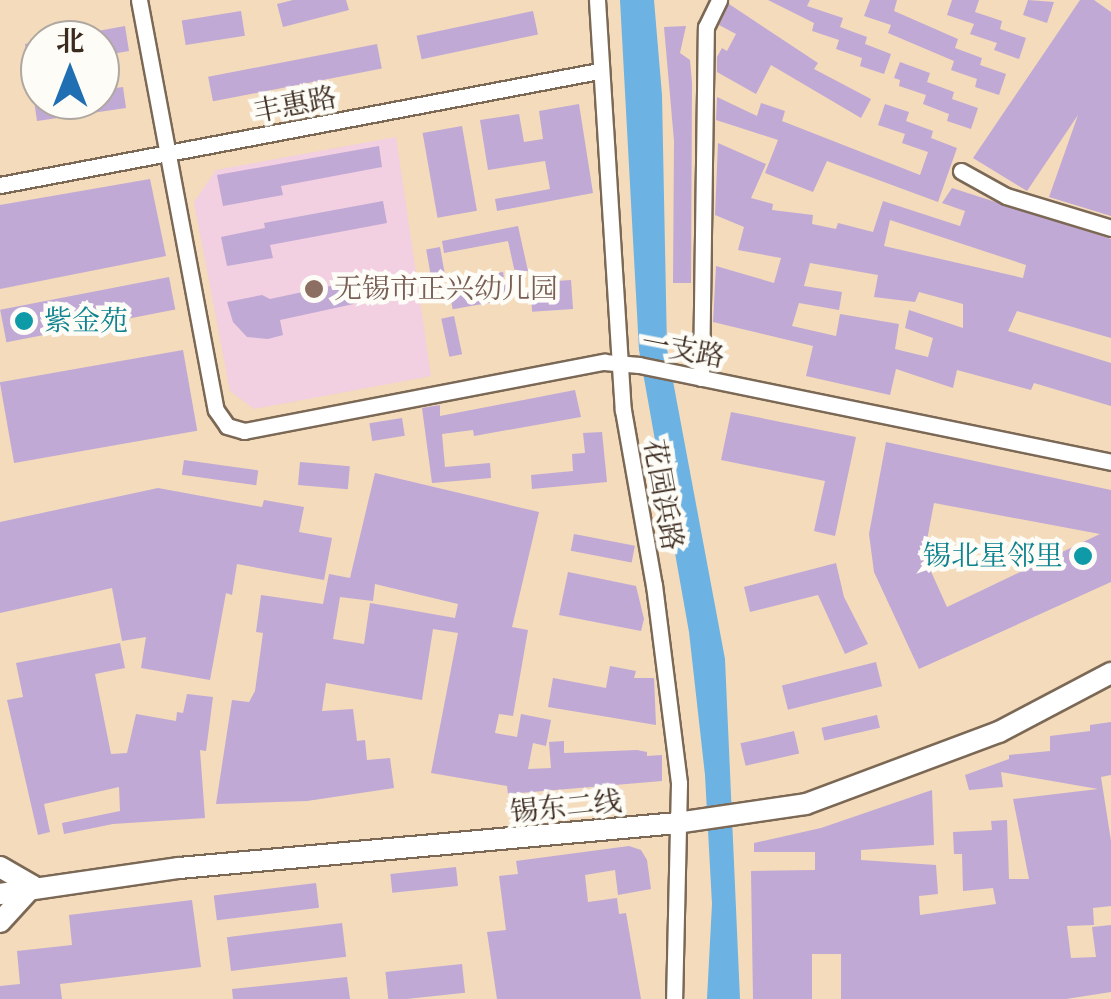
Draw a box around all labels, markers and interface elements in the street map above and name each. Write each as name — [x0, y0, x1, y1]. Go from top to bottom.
north arrow — [20, 20, 120, 120]
text: 北 — [56, 25, 84, 58]
street label: 丰惠路 — [251, 80, 339, 130]
place label: 无锡市正兴幼儿园 — [334, 272, 558, 306]
marker: 无锡市正兴幼儿园 — [303, 278, 325, 300]
place label: 紫金苑 — [44, 304, 128, 338]
marker: 紫金苑 — [13, 310, 35, 332]
street label: 一支路 — [639, 325, 727, 375]
street label: 花园浜路 — [637, 437, 689, 553]
place label: 锡北星邻里 — [923, 539, 1063, 573]
marker: 锡北星邻里 — [1072, 545, 1094, 567]
street label: 锡东二线 — [509, 784, 623, 830]

